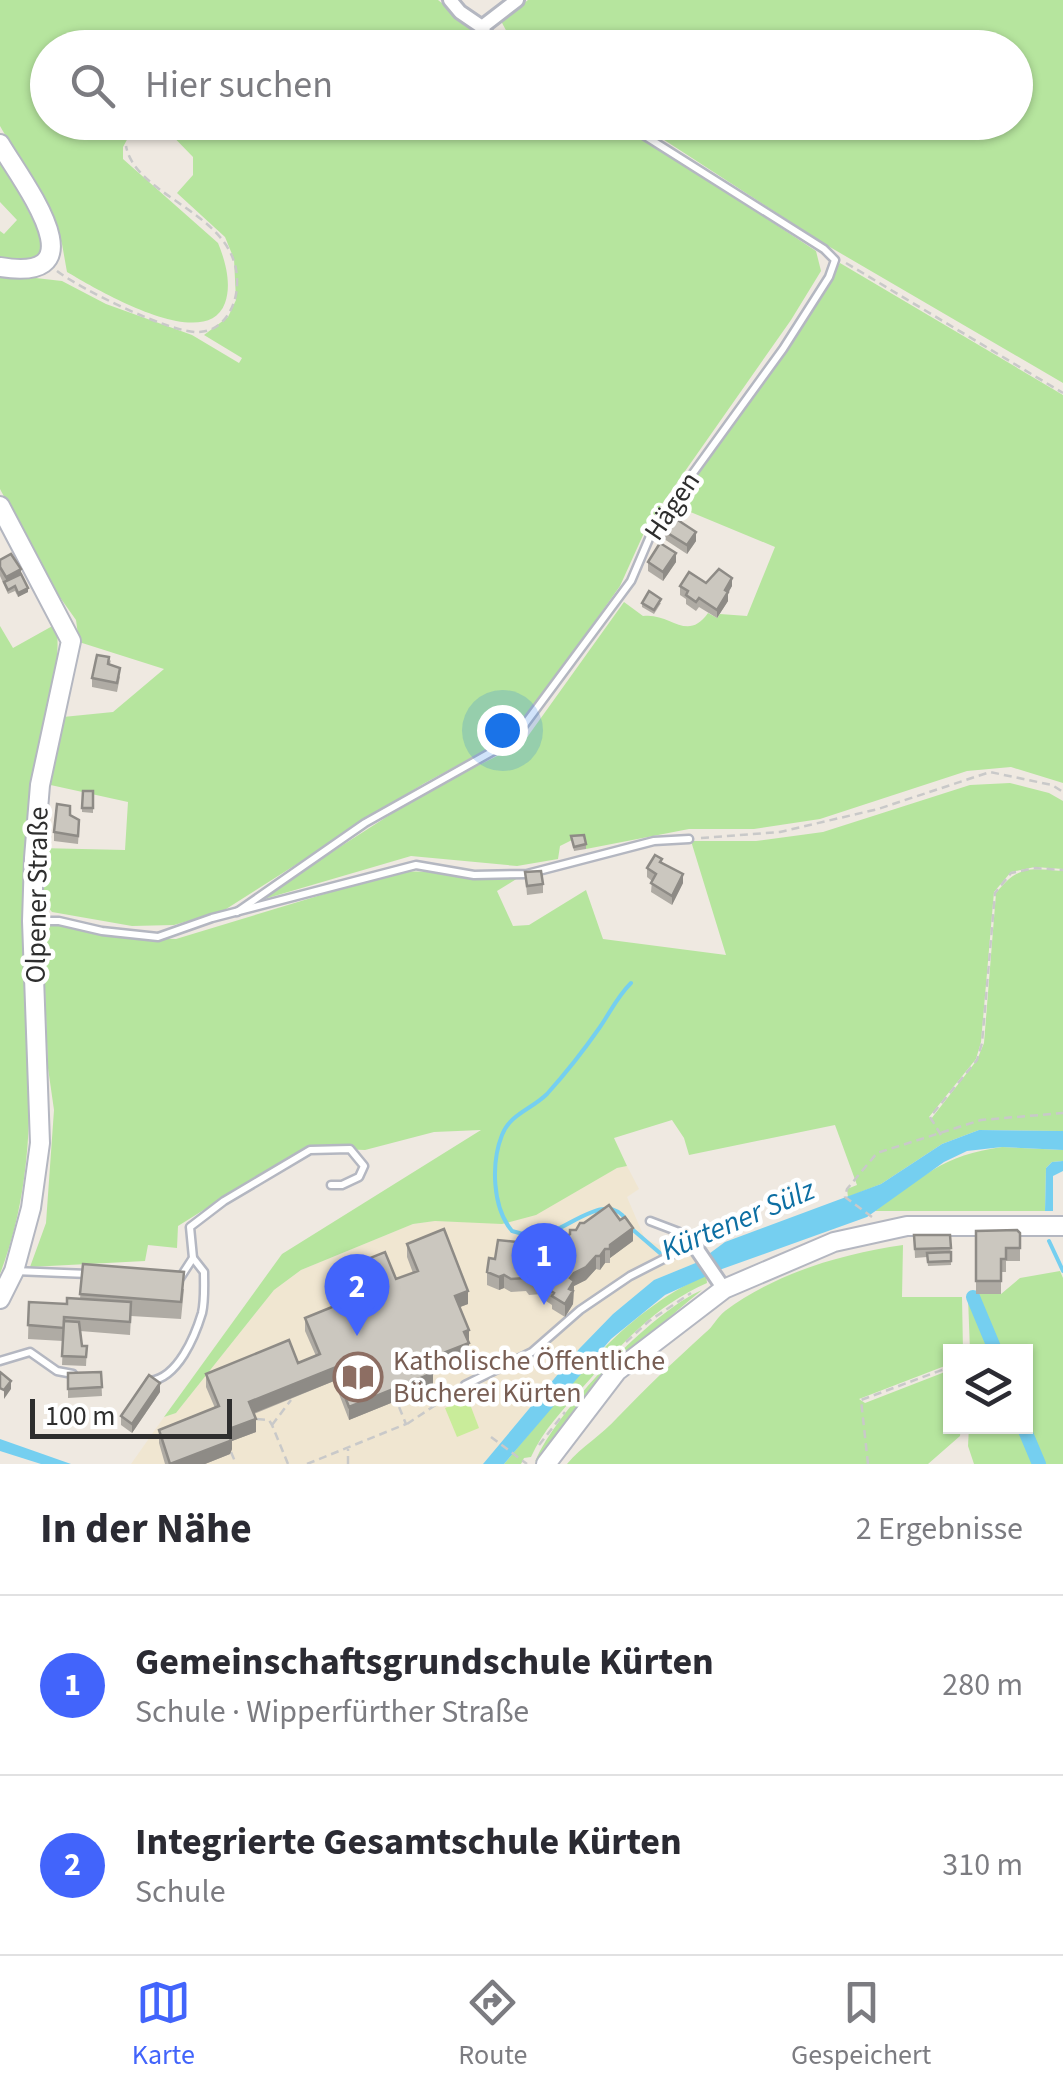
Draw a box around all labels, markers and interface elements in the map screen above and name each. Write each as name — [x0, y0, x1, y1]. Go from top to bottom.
search box — [30, 30, 1033, 140]
icon: search — [65, 58, 120, 113]
text: Hier suchen — [145, 58, 333, 112]
street label: Hägen — [634, 464, 710, 548]
your location — [477, 705, 528, 756]
street label: Olpener Straße — [15, 806, 59, 984]
water label: Kürtener Sülz — [655, 1168, 822, 1272]
pin: 1 — [512, 1222, 576, 1305]
pin: 2 — [324, 1254, 390, 1336]
place label: Katholische Öffentliche Bücherei Kürten — [393, 1341, 665, 1413]
map controls — [943, 1344, 1033, 1434]
button: layers — [943, 1344, 1033, 1434]
library icon: Katholische Öffentliche Bücherei Kürten — [332, 1351, 384, 1403]
scale bar — [30, 1394, 232, 1438]
text: 100 m — [45, 1396, 116, 1436]
text: In der Nähe — [40, 1499, 252, 1559]
text: 2 Ergebnisse — [856, 1506, 1023, 1552]
text: Gemeinschaftsgrundschule Kürten — [135, 1635, 714, 1689]
text: 1 — [64, 1662, 81, 1708]
text: 280 m — [942, 1662, 1023, 1708]
text: Schule · Wipperfürther Straße — [135, 1689, 529, 1735]
text: Integrierte Gesamtschule Kürten — [135, 1815, 682, 1869]
text: 2 — [64, 1842, 81, 1888]
text: 310 m — [942, 1842, 1023, 1888]
text: Schule — [135, 1869, 226, 1915]
tab: Karte — [132, 1975, 195, 2075]
tab: Route — [458, 1975, 527, 2075]
tab: Gespeichert — [791, 1975, 931, 2075]

